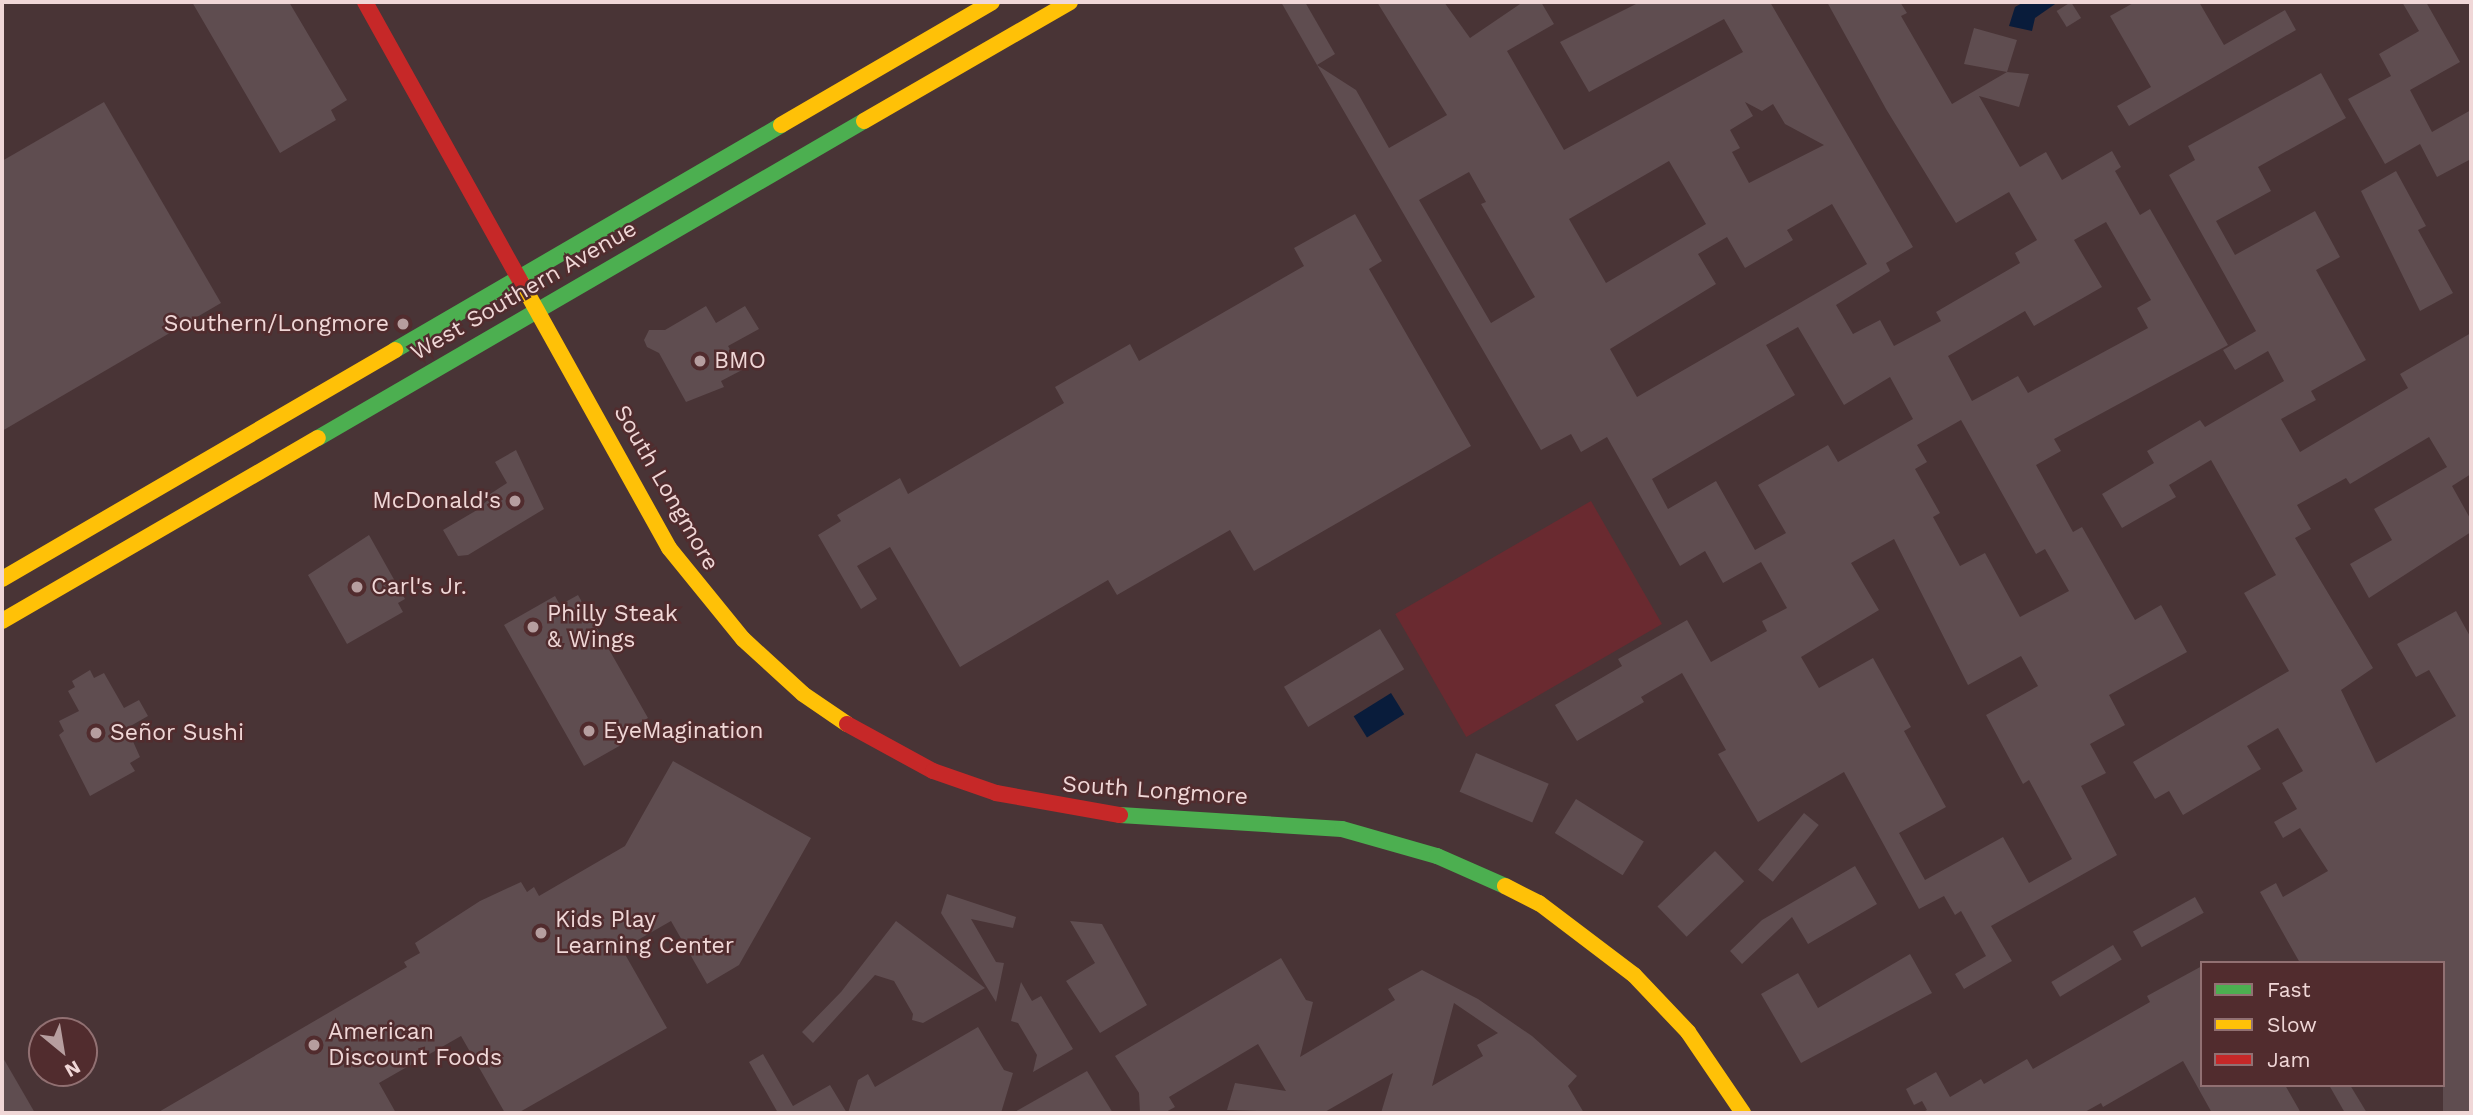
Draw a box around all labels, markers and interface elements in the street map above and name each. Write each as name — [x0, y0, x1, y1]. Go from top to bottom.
street label: West Southern Avenue — [406, 215, 642, 367]
place label: Southern/Longmore — [164, 310, 389, 338]
marker: Southern/Longmore — [395, 316, 411, 332]
place label: BMO — [714, 347, 766, 375]
marker: BMO — [692, 353, 708, 369]
street label: South Longmore — [608, 400, 724, 576]
place label: McDonald's — [372, 487, 501, 515]
marker: McDonald's — [507, 493, 523, 509]
place label: Carl's Jr. — [371, 573, 467, 601]
marker: Carl's Jr. — [349, 579, 365, 595]
place label: Philly Steak & Wings — [547, 600, 678, 654]
marker: Philly Steak & Wings — [525, 619, 541, 635]
place label: EyeMagination — [603, 717, 763, 745]
place label: Señor Sushi — [110, 719, 245, 747]
marker: EyeMagination — [581, 723, 597, 739]
marker: Señor Sushi — [88, 725, 104, 741]
street label: South Longmore — [1061, 771, 1249, 811]
place label: Kids Play Learning Center — [555, 906, 734, 960]
marker: Kids Play Learning Center — [533, 925, 549, 941]
legend — [2200, 961, 2445, 1087]
text: Fast — [2267, 977, 2311, 1002]
text: Slow — [2267, 1012, 2317, 1037]
north arrow — [28, 1017, 98, 1087]
place label: American Discount Foods — [328, 1018, 502, 1072]
marker: American Discount Foods — [306, 1037, 322, 1053]
text: Jam — [2267, 1047, 2310, 1072]
text: N — [61, 1055, 85, 1082]

